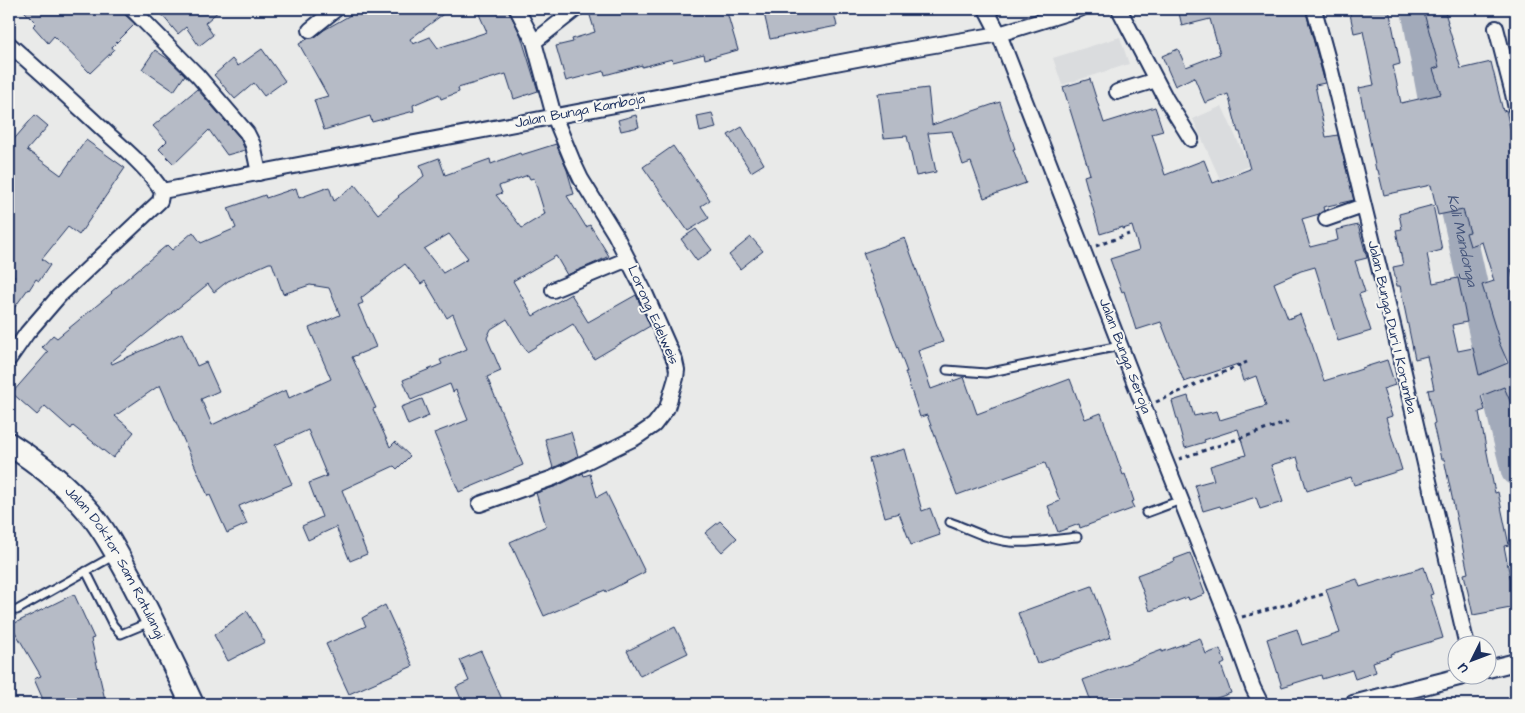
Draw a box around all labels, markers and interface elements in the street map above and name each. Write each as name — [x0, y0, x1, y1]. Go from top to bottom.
street label: Jalan Bunga Kamboja — [513, 89, 647, 133]
water label: Kali Mandonga — [1442, 192, 1484, 290]
street label: Jalan Bunga Duri I Korumba — [1362, 239, 1422, 415]
street label: Lorong Edelweis — [622, 262, 684, 368]
street label: Jalan Bunga Seroja — [1094, 295, 1156, 417]
street label: Jalan Doktor Sam Ratulangi — [60, 482, 170, 642]
north arrow — [1448, 636, 1498, 686]
text: U — [1453, 658, 1473, 678]

